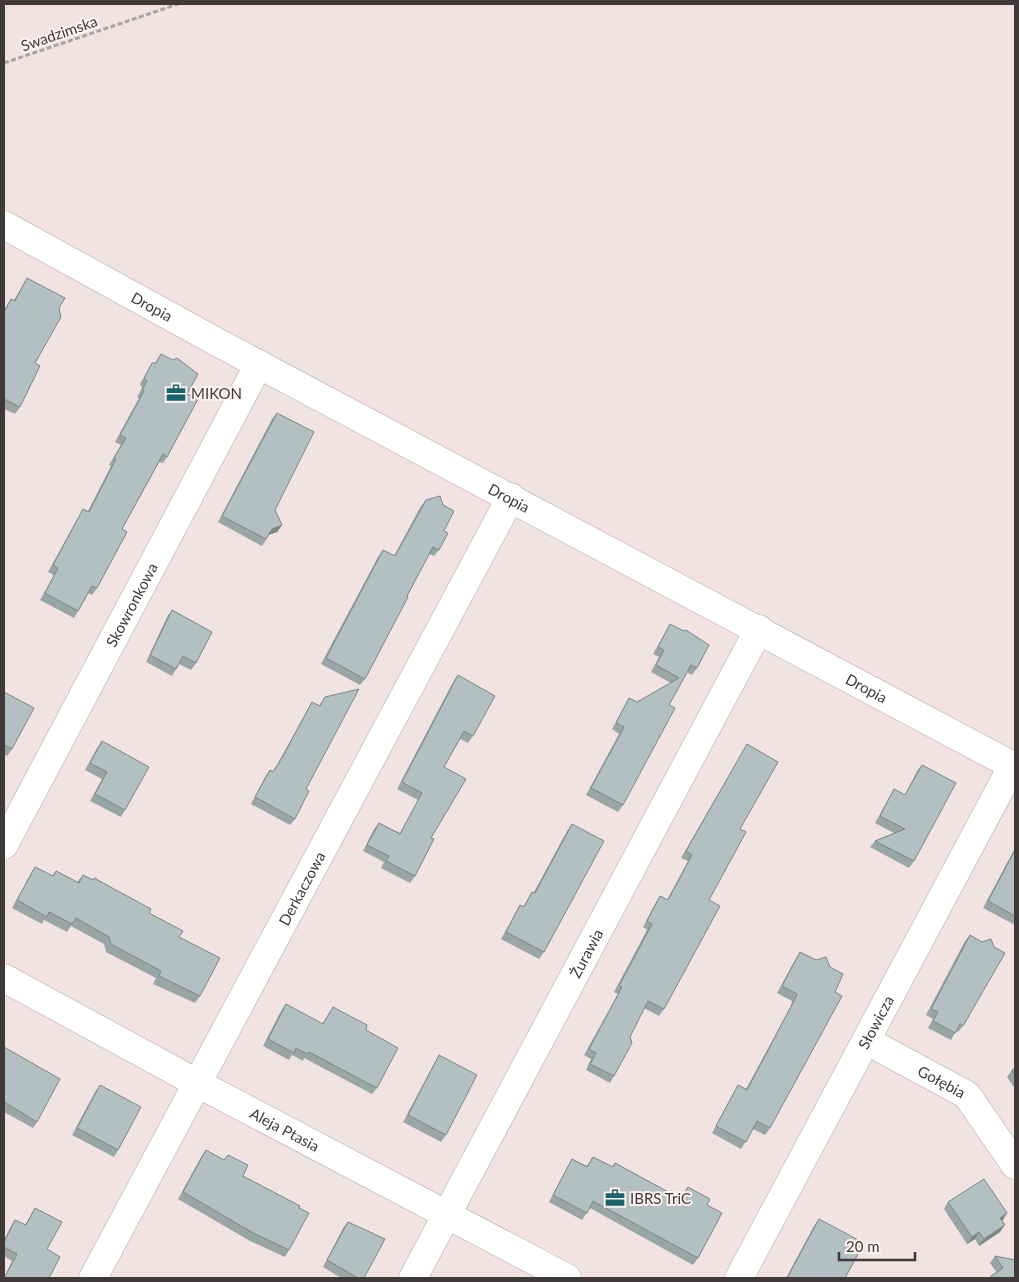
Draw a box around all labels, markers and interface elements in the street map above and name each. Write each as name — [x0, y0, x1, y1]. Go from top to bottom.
street label: Swadzimska — [18, 12, 100, 54]
street label: Dropia — [128, 288, 176, 325]
office icon: MIKON — [165, 382, 187, 404]
place label: MIKON — [191, 384, 242, 402]
street label: Dropia — [485, 479, 533, 516]
street label: Skowronkowa — [102, 560, 161, 650]
street label: Dropia — [843, 670, 890, 706]
street label: Derkaczowa — [274, 848, 329, 928]
street label: Żurawia — [566, 926, 606, 981]
street label: Słowicza — [854, 992, 897, 1052]
street label: Gołębia — [915, 1061, 969, 1102]
street label: Aleja Ptasia — [247, 1104, 323, 1155]
office icon: IBRS TriC — [604, 1187, 626, 1209]
place label: IBRS TriC — [630, 1189, 691, 1207]
scale bar — [839, 1230, 915, 1262]
text: 20 m — [846, 1237, 880, 1255]

